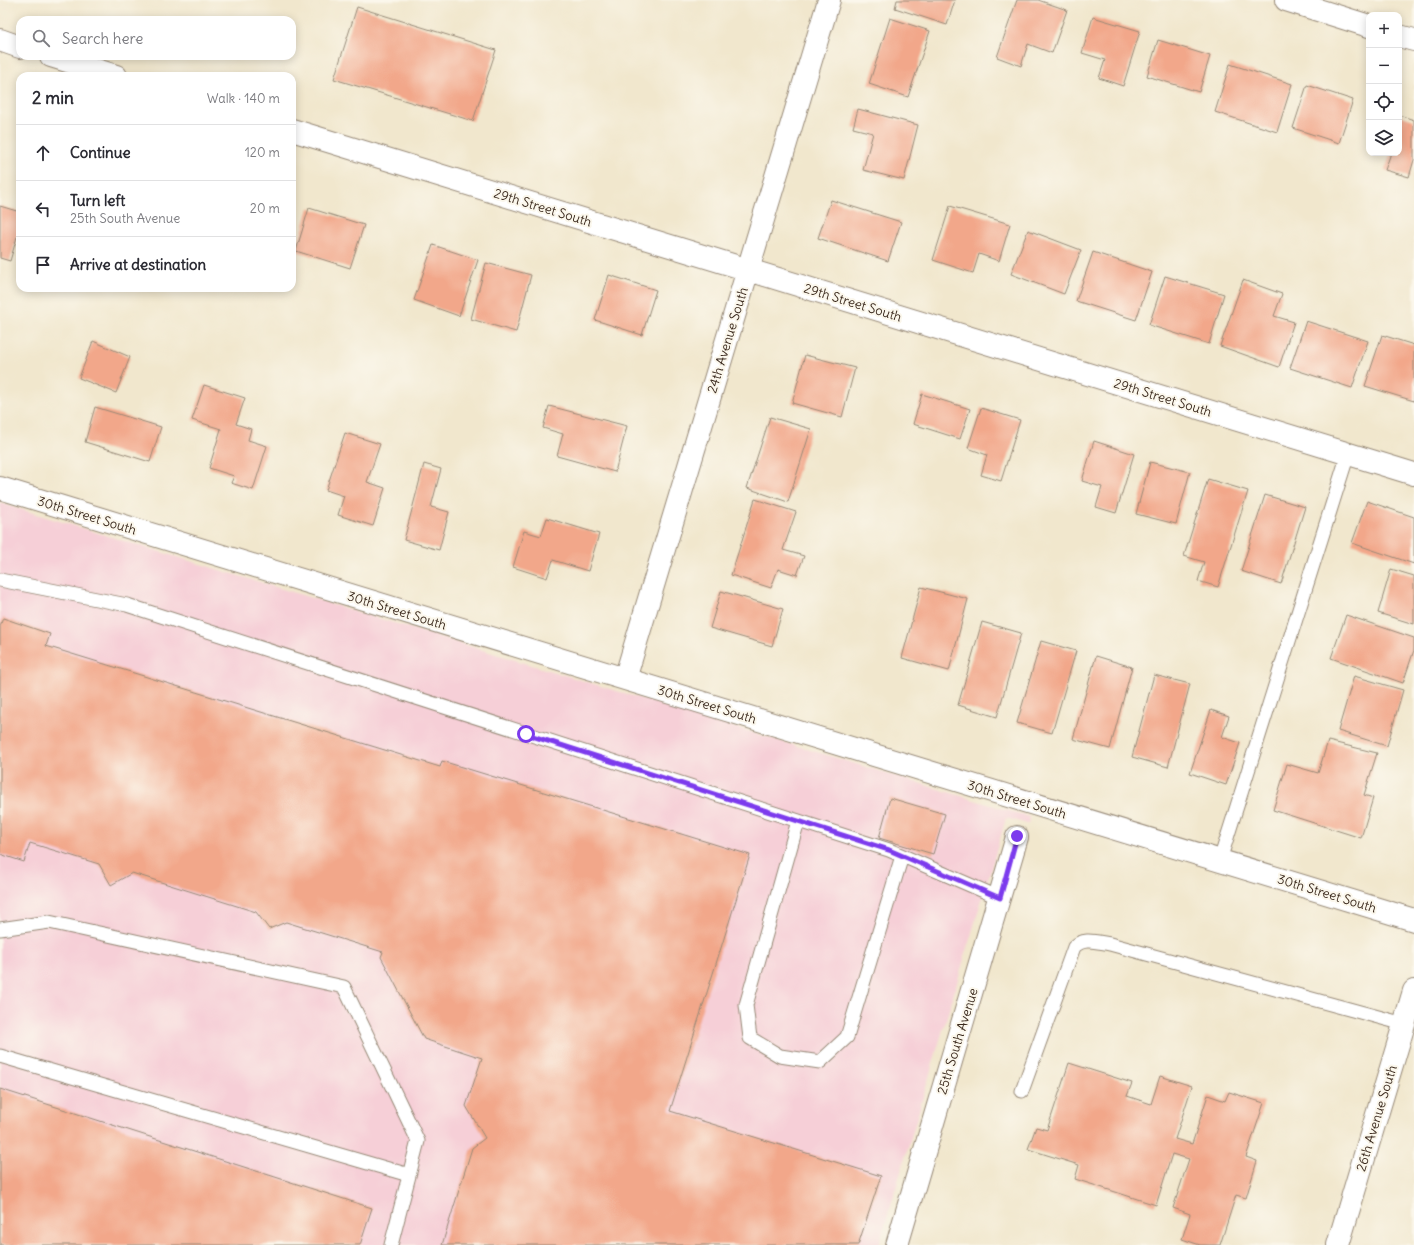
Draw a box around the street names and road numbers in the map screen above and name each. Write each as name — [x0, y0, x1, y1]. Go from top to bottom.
street label: 29th Street South — [492, 185, 594, 231]
street label: 29th Street South — [802, 280, 904, 326]
street label: 24th Avenue South — [703, 285, 752, 395]
street label: 29th Street South — [1112, 375, 1214, 421]
street label: 30th Street South — [35, 492, 139, 539]
street label: 30th Street South — [345, 587, 449, 634]
street label: 30th Street South — [655, 681, 759, 728]
street label: 30th Street South — [965, 776, 1069, 823]
street label: 30th Street South — [1275, 870, 1379, 917]
street label: 25th South Avenue — [933, 986, 982, 1096]
street label: 26th Avenue South — [1352, 1062, 1401, 1173]

